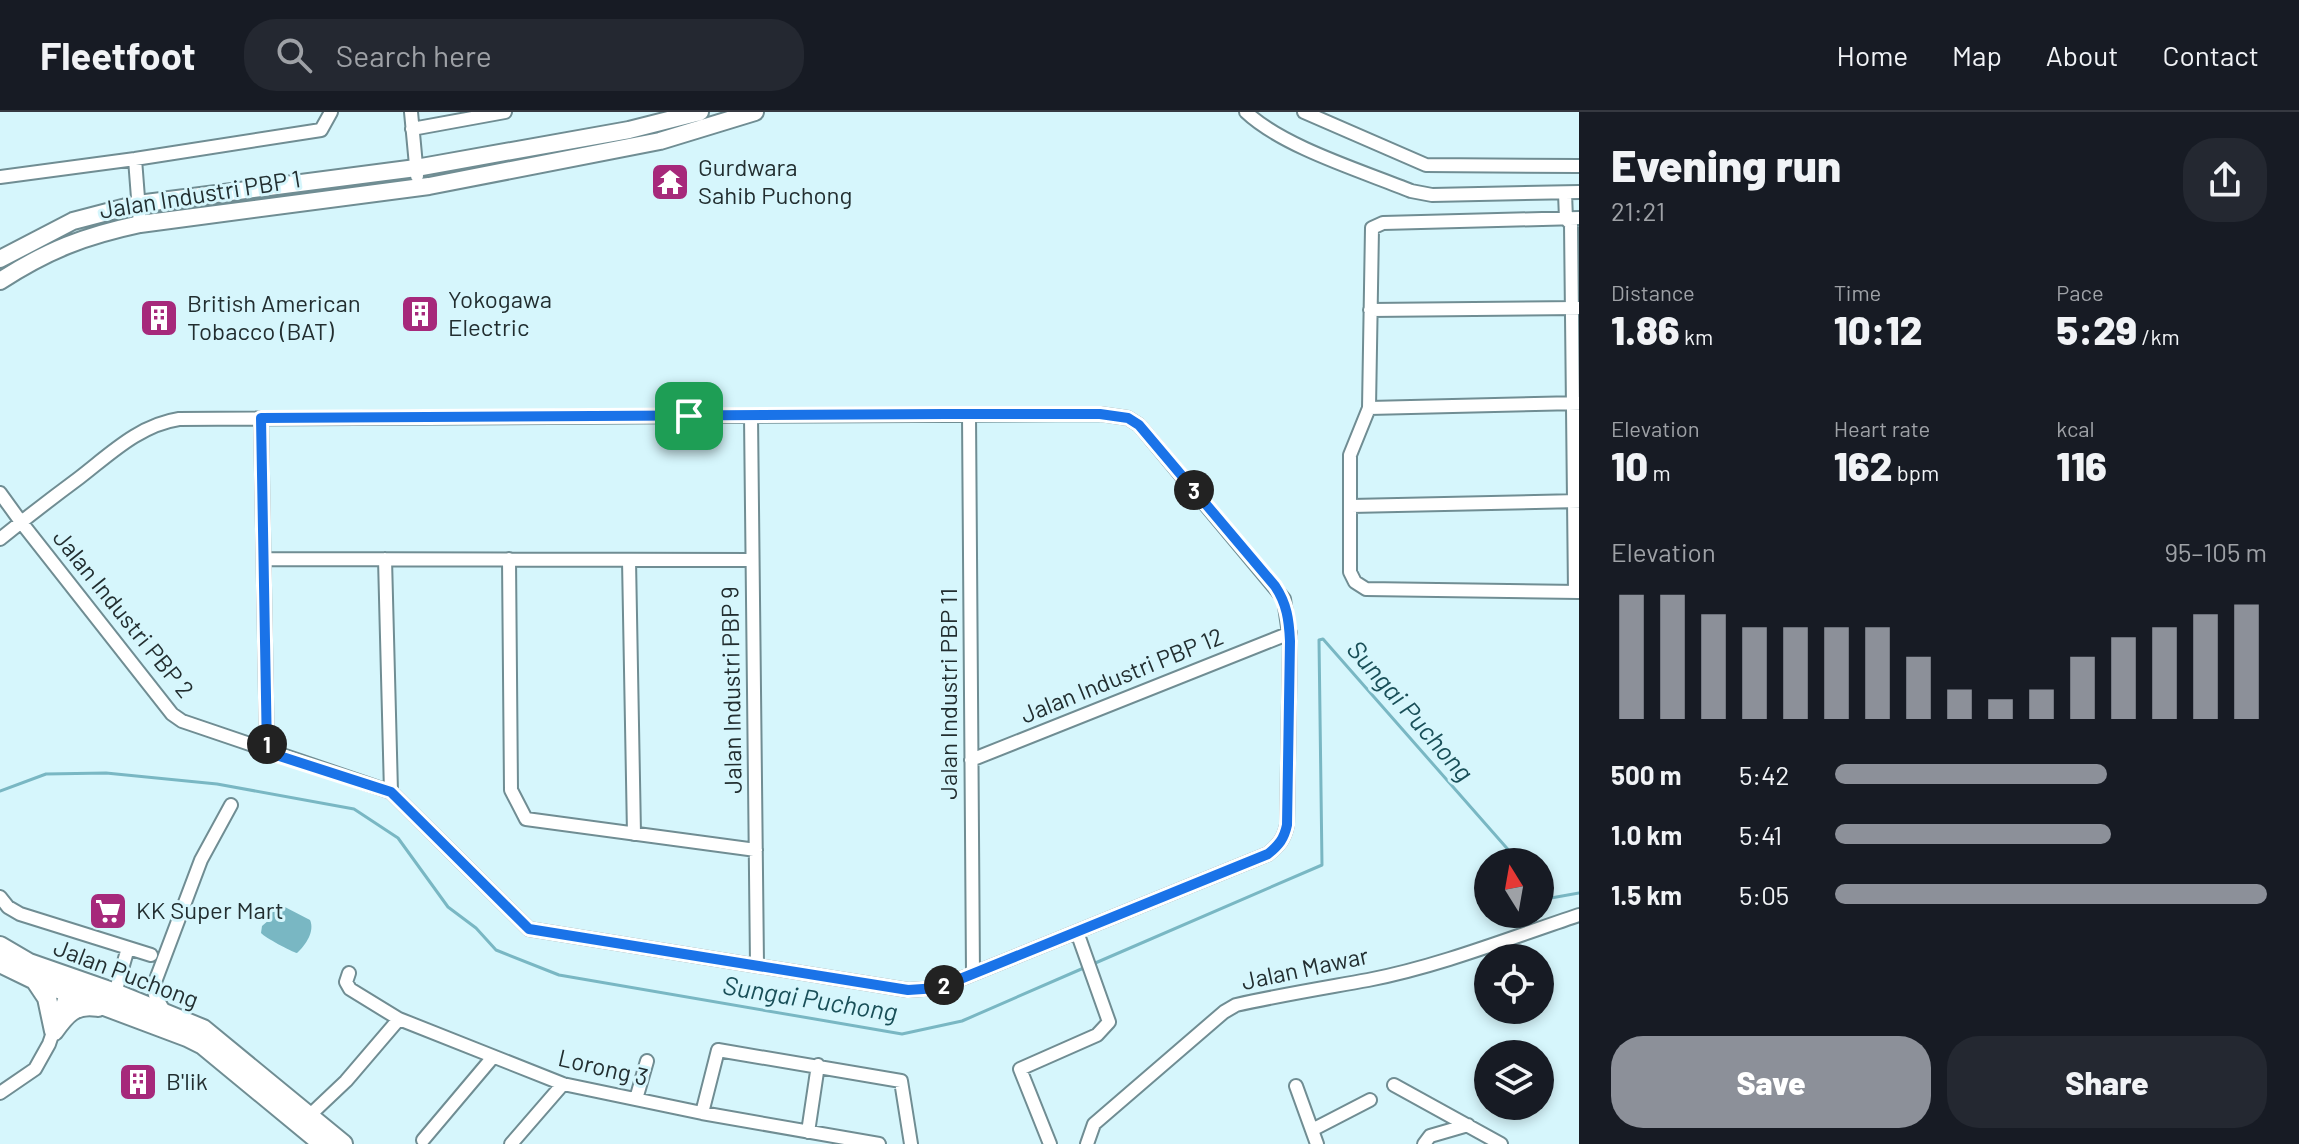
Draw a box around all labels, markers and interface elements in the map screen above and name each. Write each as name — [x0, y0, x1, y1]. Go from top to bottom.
search box — [244, 19, 804, 91]
text: Fleetfoot — [40, 32, 196, 78]
icon: search — [272, 33, 316, 77]
text: Search here — [336, 37, 492, 73]
text: Home — [1837, 38, 1908, 72]
text: Map — [1952, 38, 2002, 72]
text: About — [2046, 38, 2118, 72]
text: Contact — [2162, 38, 2259, 72]
text: Evening run — [1611, 138, 1841, 191]
button: share — [2183, 138, 2267, 222]
place label: Gurdwara Sahib Puchong — [698, 152, 852, 209]
temple icon: Gurdwara Sahib Puchong — [649, 161, 691, 203]
street label: Jalan Industri PBP 1 — [97, 163, 302, 224]
text: 21:21 — [1611, 195, 1665, 226]
text: Distance — [1611, 279, 1695, 305]
text: Time — [1834, 279, 1881, 305]
text: Pace — [2056, 279, 2104, 305]
place label: Yokogawa Electric — [448, 284, 552, 341]
place label: British American Tobacco (BAT) — [187, 288, 361, 345]
building icon: Yokogawa Electric — [399, 293, 441, 335]
building icon: British American Tobacco (BAT) — [138, 297, 180, 339]
text: 1.86 — [1611, 305, 1680, 353]
text: 10:12 — [1834, 305, 1923, 353]
text: 5:29 — [2056, 305, 2137, 353]
text: km — [1680, 323, 1713, 349]
text: /km — [2137, 323, 2180, 349]
pin — [655, 382, 723, 450]
icon: arrive — [667, 394, 711, 438]
text: Elevation — [1611, 415, 1700, 441]
text: Heart rate — [1834, 415, 1930, 441]
text: kcal — [2056, 415, 2095, 441]
text: 10 — [1611, 441, 1648, 489]
text: 162 — [1834, 441, 1892, 489]
text: 116 — [2056, 441, 2107, 489]
text: m — [1648, 459, 1671, 485]
text: bpm — [1892, 459, 1939, 485]
pin: 3 — [1174, 470, 1214, 510]
text: 3 — [1188, 477, 1200, 503]
street label: Jalan Industri PBP 2 — [48, 523, 201, 703]
text: Elevation — [1611, 536, 1716, 567]
text: 95–105 m — [2165, 536, 2267, 567]
street label: Jalan Industri PBP 9 — [714, 586, 747, 794]
street label: Jalan Industri PBP 11 — [933, 588, 962, 800]
street label: Jalan Industri PBP 12 — [1016, 621, 1227, 729]
water label: Sungai Puchong — [1342, 633, 1481, 787]
pin: 1 — [247, 724, 287, 764]
text: 1 — [263, 731, 271, 757]
text: 500 m — [1611, 759, 1682, 790]
text: 5:42 — [1739, 759, 1789, 790]
text: 1.0 km — [1611, 819, 1682, 850]
text: 5:41 — [1739, 819, 1782, 850]
north arrow — [1474, 848, 1554, 928]
map controls — [1474, 848, 1554, 1120]
text: 1.5 km — [1611, 879, 1682, 910]
text: 5:05 — [1739, 879, 1789, 910]
supermarket icon: KK Super Mart — [87, 890, 129, 932]
place label: KK Super Mart — [136, 895, 284, 924]
street label: Jalan Puchong — [50, 932, 203, 1014]
street label: Jalan Mawar — [1239, 940, 1371, 995]
button: locate — [1474, 944, 1554, 1024]
pin: 2 — [924, 965, 964, 1005]
water label: Sungai Puchong — [721, 968, 900, 1027]
text: 2 — [938, 972, 950, 998]
button: Save — [1611, 1036, 1931, 1128]
button: Share — [1947, 1036, 2267, 1128]
button: layers — [1474, 1040, 1554, 1120]
street label: Lorong 3 — [556, 1042, 651, 1091]
building icon: B'lik — [117, 1061, 159, 1103]
place label: B'lik — [166, 1066, 208, 1095]

